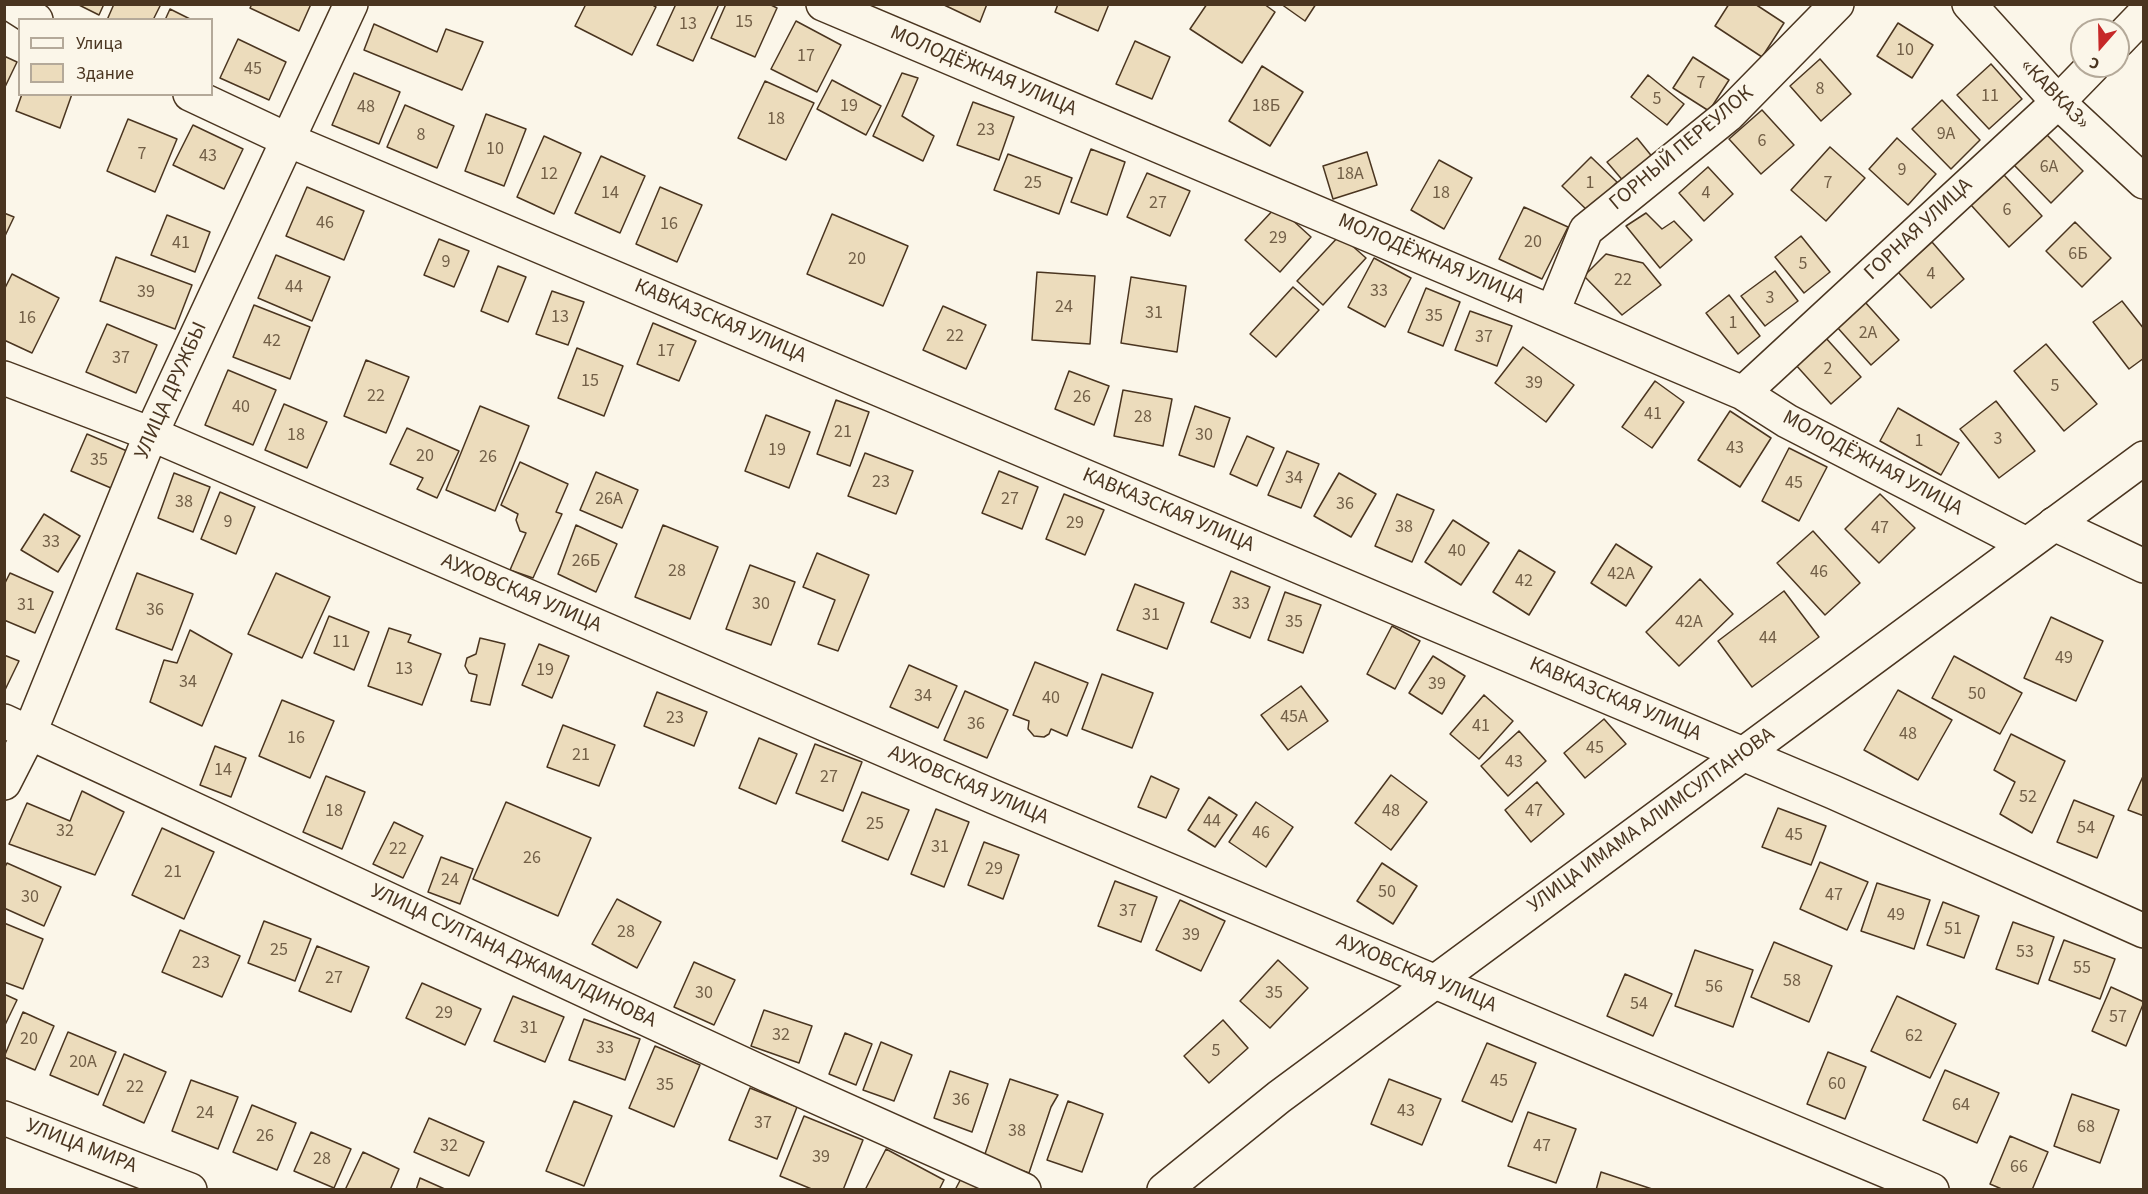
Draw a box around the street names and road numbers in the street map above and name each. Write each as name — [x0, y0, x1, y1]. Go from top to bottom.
street label: МОЛОДЁЖНАЯ УЛИЦА — [886, 21, 1080, 123]
street label: «КАВКАЗ» — [2014, 54, 2094, 136]
street label: ГОРНЫЙ ПЕРЕУЛОК — [1605, 81, 1759, 217]
street label: ГОРНАЯ УЛИЦА — [1860, 174, 1978, 286]
street label: МОЛОДЁЖНАЯ УЛИЦА — [1334, 209, 1528, 311]
street label: КАВКАЗСКАЯ УЛИЦА — [630, 274, 810, 370]
street label: УЛИЦА ДРУЖБЫ — [130, 318, 214, 464]
street label: МОЛОДЁЖНАЯ УЛИЦА — [1778, 406, 1966, 522]
street label: КАВКАЗСКАЯ УЛИЦА — [1078, 463, 1258, 559]
street label: АУХОВСКАЯ УЛИЦА — [437, 549, 605, 639]
street label: КАВКАЗСКАЯ УЛИЦА — [1525, 652, 1705, 748]
street label: УЛИЦА ИМАМА АЛИМСУЛТАНОВА — [1524, 723, 1780, 919]
street label: АУХОВСКАЯ УЛИЦА — [884, 741, 1052, 831]
street label: УЛИЦА СУЛТАНА ДЖАМАЛДИНОВА — [366, 880, 660, 1034]
street label: АУХОВСКАЯ УЛИЦА — [1332, 929, 1500, 1019]
street label: УЛИЦА МИРА — [22, 1114, 140, 1180]

